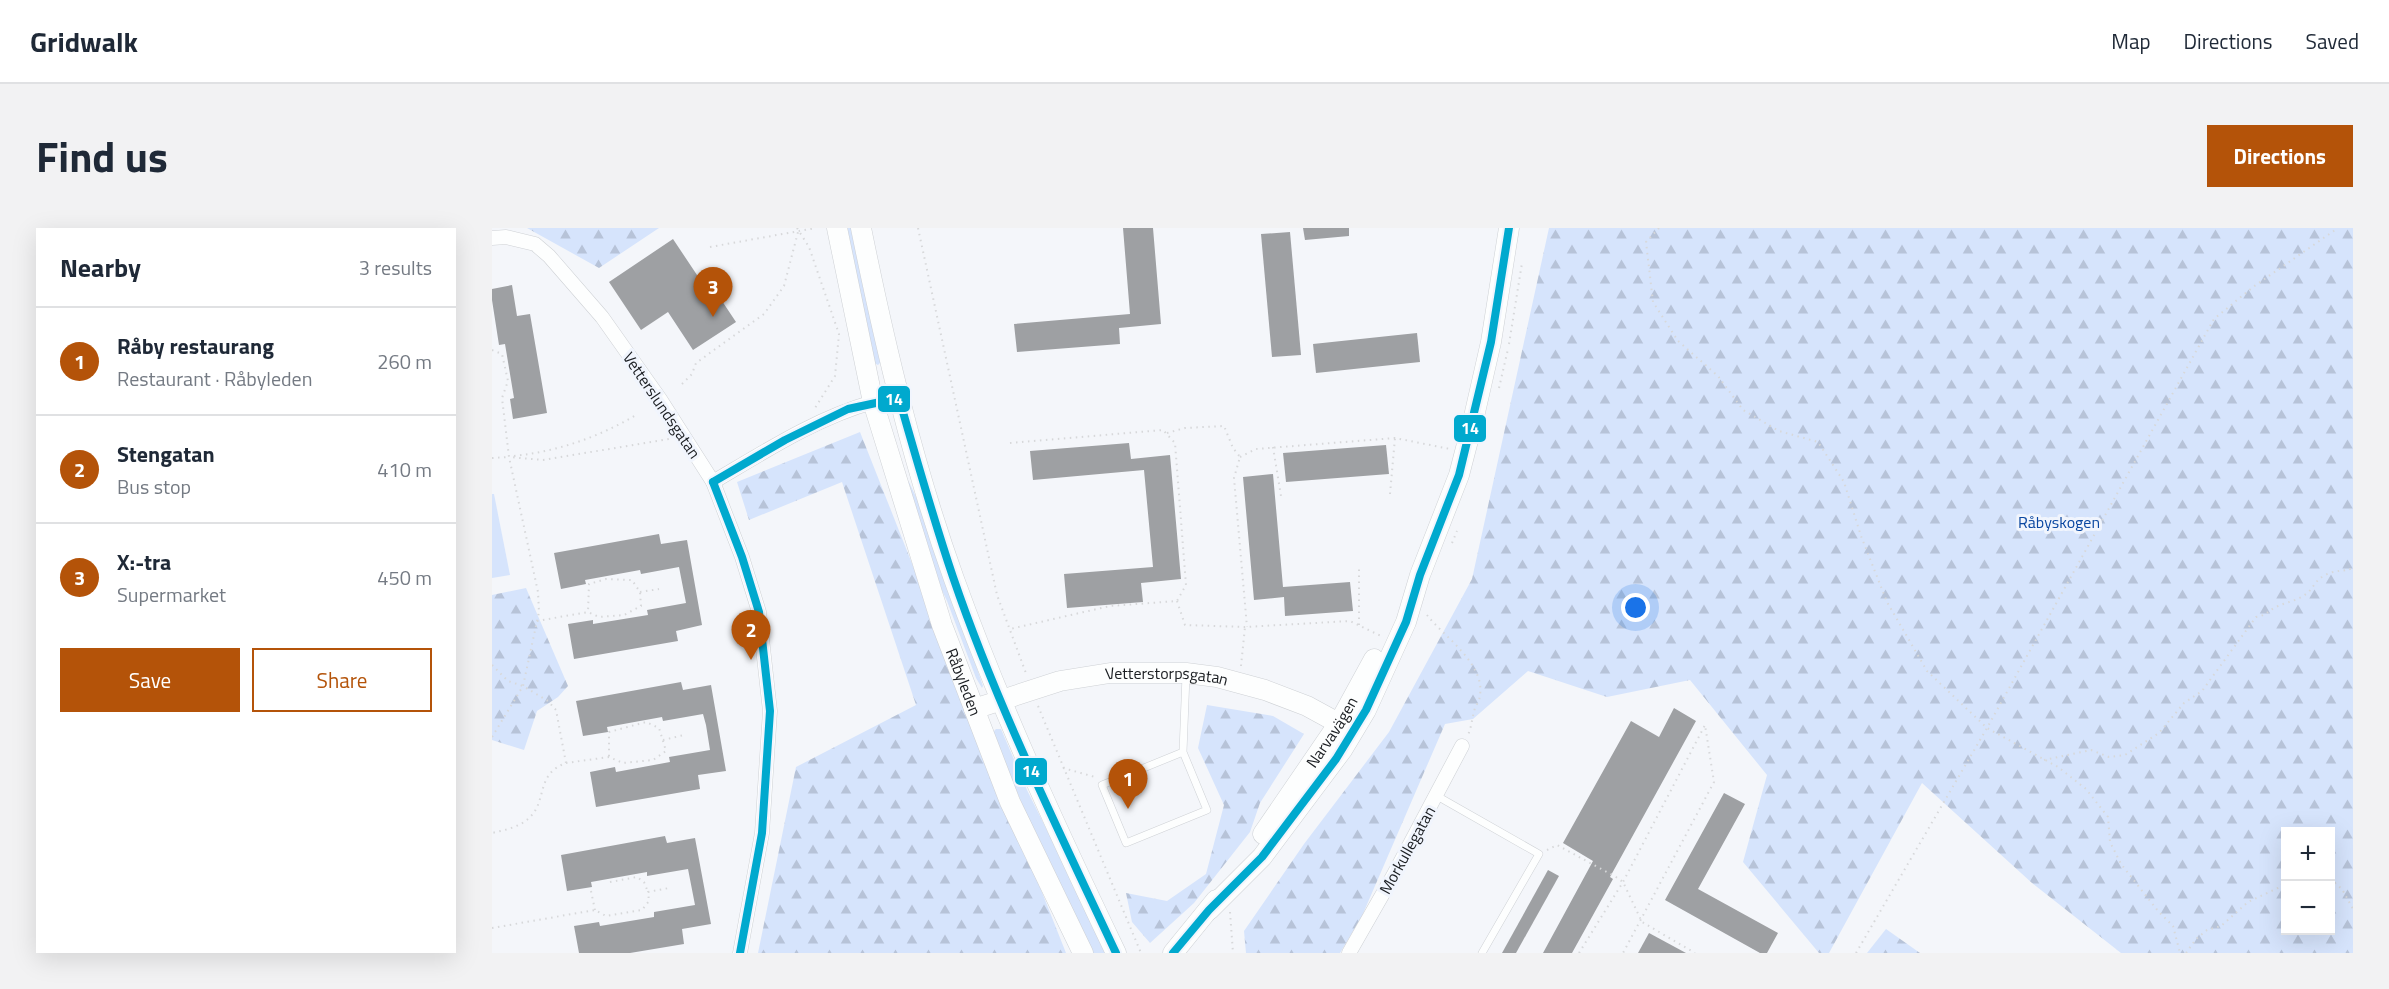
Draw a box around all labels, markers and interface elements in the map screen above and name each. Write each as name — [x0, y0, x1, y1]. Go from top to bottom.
text: Gridwalk — [30, 20, 138, 63]
text: Map — [2111, 25, 2151, 57]
text: Directions — [2184, 25, 2273, 57]
text: Saved — [2306, 25, 2359, 57]
text: Find us — [36, 124, 168, 188]
button: Directions — [2207, 125, 2353, 187]
text: Nearby — [60, 248, 141, 287]
text: 3 results — [359, 252, 432, 283]
pin: 3 — [694, 268, 732, 317]
text: Råby restaurang — [117, 329, 274, 363]
text: 1 — [74, 346, 85, 377]
text: 260 m — [377, 346, 432, 377]
street label: Vetterslundsgatan — [617, 347, 707, 463]
text: Restaurant · Råbyleden — [117, 363, 312, 394]
line badge: 14 — [877, 385, 911, 413]
text: 14 — [885, 387, 903, 411]
line badge: 14 — [1453, 414, 1487, 443]
text: 14 — [1461, 416, 1479, 440]
text: Stengatan — [117, 437, 215, 471]
text: 2 — [74, 454, 85, 485]
text: 410 m — [377, 454, 432, 485]
text: Bus stop — [117, 471, 191, 502]
park label: Råbyskogen — [2018, 510, 2100, 534]
text: X:-tra — [117, 545, 171, 579]
text: 3 — [74, 562, 85, 593]
text: 450 m — [377, 562, 432, 593]
text: Supermarket — [117, 579, 226, 610]
your location — [1621, 593, 1650, 622]
pin: 2 — [732, 610, 770, 660]
street label: Råbyleden — [940, 644, 988, 719]
button: Save — [60, 648, 240, 712]
button: Share — [252, 648, 432, 712]
street label: Vetterstorpsgatan — [1104, 660, 1231, 692]
street label: Narvavägen — [1300, 692, 1363, 772]
line badge: 14 — [1014, 757, 1048, 786]
text: 14 — [1022, 759, 1040, 783]
pin: 1 — [1108, 760, 1148, 809]
street label: Morkullegatan — [1373, 802, 1441, 898]
map controls — [2281, 827, 2335, 935]
button: + — [2281, 827, 2335, 881]
button: − — [2281, 881, 2335, 935]

